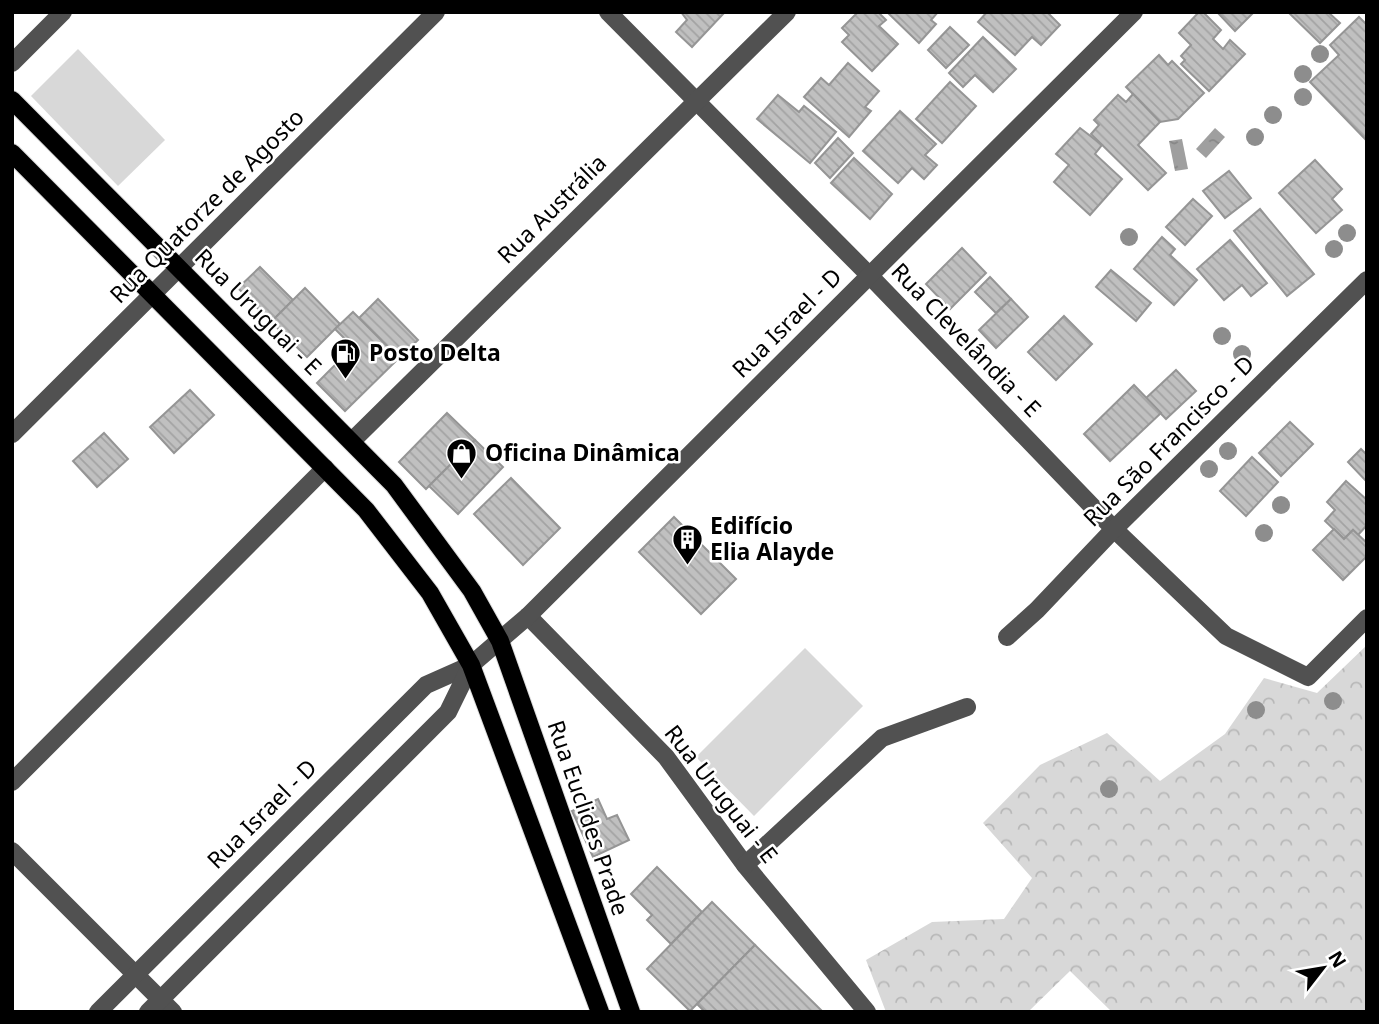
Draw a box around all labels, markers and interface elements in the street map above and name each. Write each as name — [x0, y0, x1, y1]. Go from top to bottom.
street label: Rua Quatorze de Agosto — [102, 101, 311, 310]
street label: Rua Austrália — [490, 147, 613, 270]
street label: Rua Uruguai - E — [188, 241, 329, 382]
street label: Rua Clevelândia - E — [885, 255, 1049, 424]
street label: Rua Israel - D — [724, 260, 848, 384]
fuel station icon: Posto Delta — [329, 336, 363, 380]
place label: Posto Delta — [369, 336, 501, 368]
street label: Rua São Francisco - D — [1076, 348, 1261, 533]
shop icon: Oficina Dinâmica — [445, 436, 479, 480]
place label: Oficina Dinâmica — [485, 436, 680, 468]
place label: Edifício Elia Alayde — [710, 509, 834, 567]
building icon: Edifício Elia Alayde — [670, 522, 704, 566]
street label: Rua Euclides Prade — [541, 716, 637, 920]
street label: Rua Uruguai - E — [658, 718, 786, 869]
street label: Rua Israel - D — [199, 751, 323, 875]
north arrow — [1288, 933, 1358, 1003]
text: N — [1322, 946, 1353, 973]

